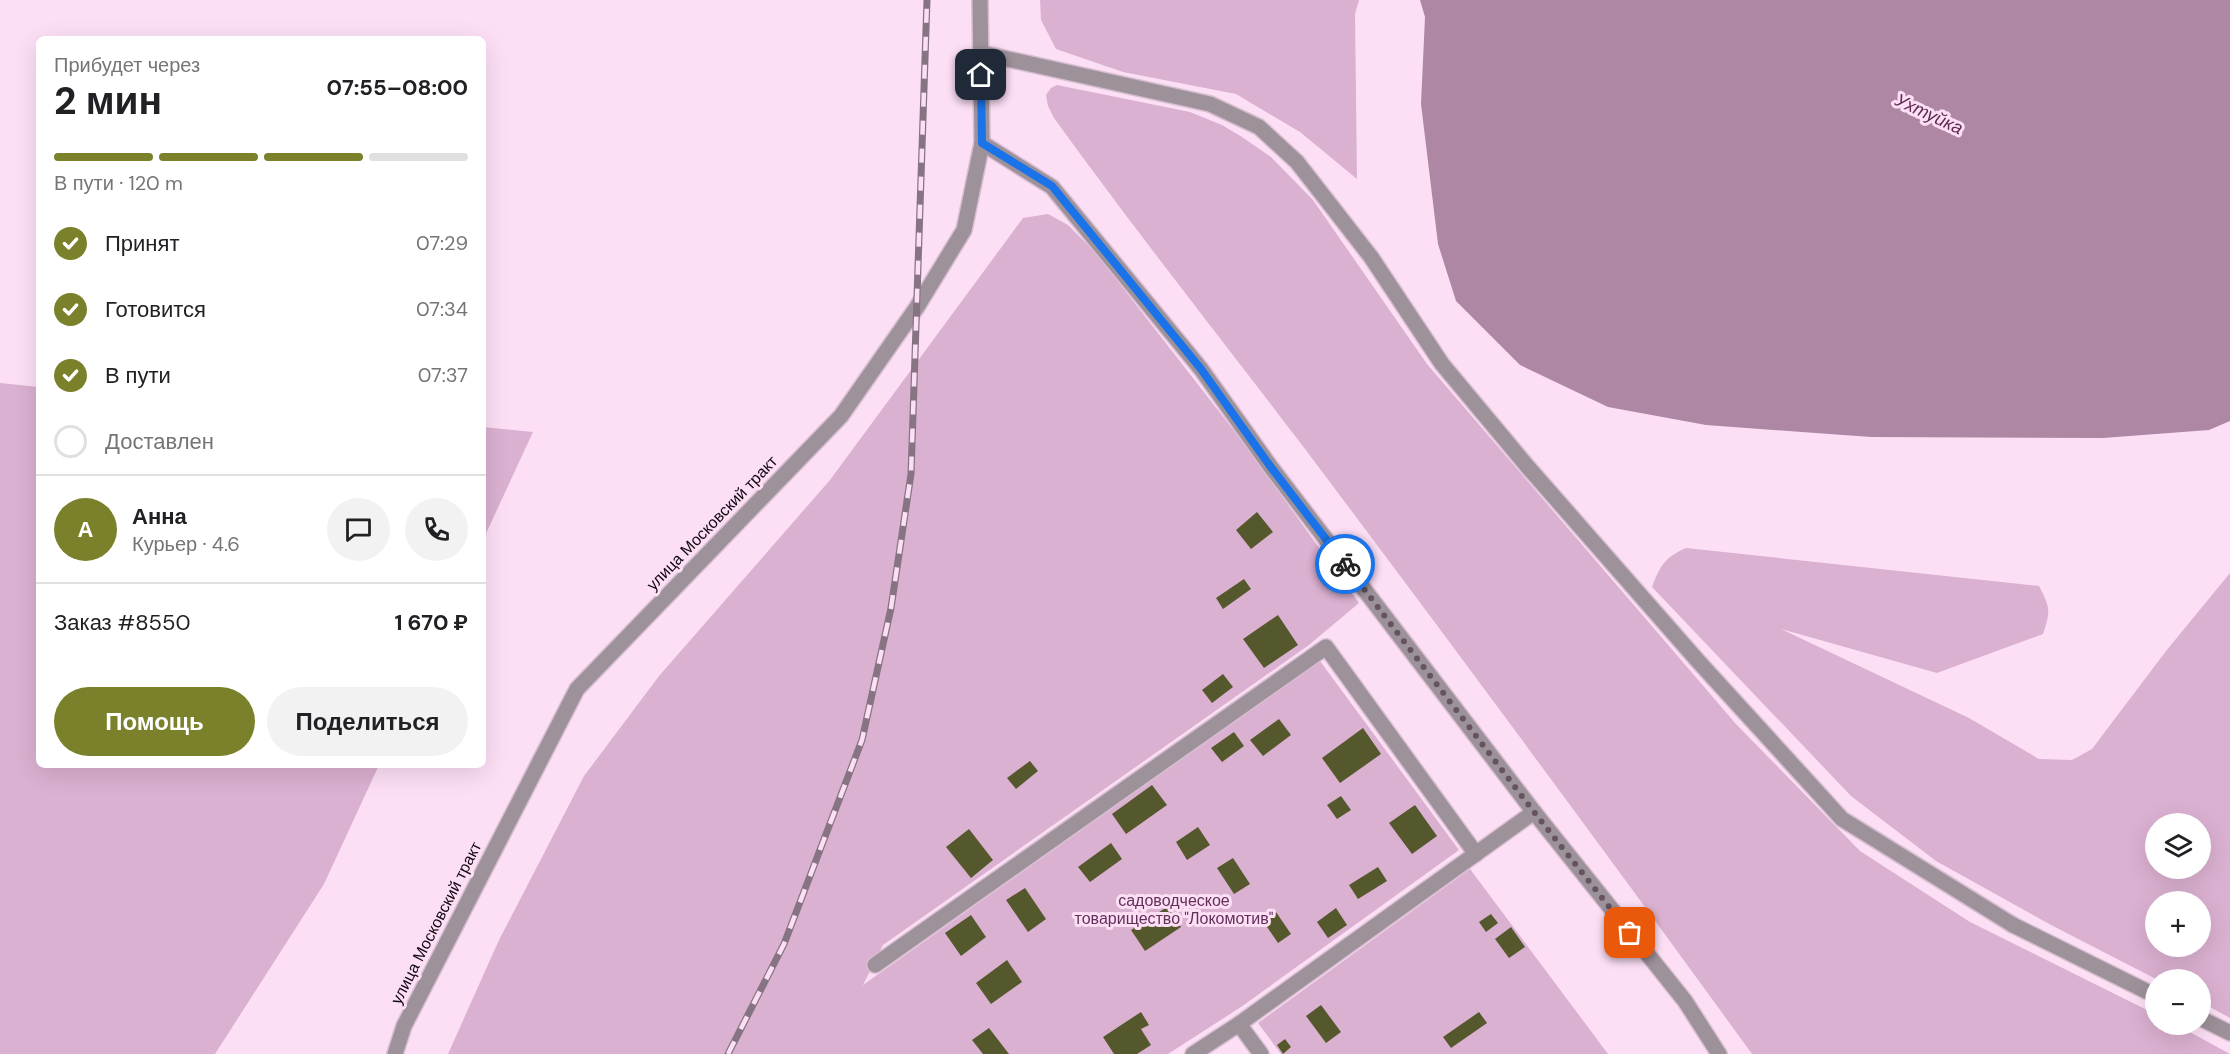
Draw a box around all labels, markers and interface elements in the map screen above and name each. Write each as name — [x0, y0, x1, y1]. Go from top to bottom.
pin — [955, 49, 1006, 100]
text: Прибудет через — [54, 52, 200, 78]
icon: home — [964, 58, 997, 91]
text: 07:55–08:00 — [327, 73, 468, 102]
text: 2 мин — [54, 75, 162, 126]
water label: Ухтуйка — [1890, 87, 1967, 140]
text: В пути · 120 m — [54, 170, 183, 196]
icon: check — [54, 227, 87, 260]
text: Принят — [105, 229, 179, 258]
text: 07:29 — [416, 230, 468, 256]
icon: check — [54, 293, 87, 326]
text: Готовится — [105, 295, 206, 324]
text: 07:34 — [416, 296, 468, 322]
icon: check — [54, 359, 87, 392]
text: В пути — [105, 361, 171, 390]
text: 07:37 — [418, 362, 468, 388]
text: Доставлен — [105, 427, 214, 456]
street label: улица Московский тракт — [642, 451, 782, 595]
button: chat — [327, 498, 390, 561]
button: phone — [405, 498, 468, 561]
text: Анна — [132, 502, 187, 531]
text: А — [78, 515, 93, 544]
text: Курьер · 4.6 — [132, 531, 240, 557]
courier — [1315, 534, 1375, 594]
icon: bike — [1329, 548, 1362, 581]
text: Заказ #8550 — [54, 608, 191, 637]
text: 1 670 ₽ — [394, 608, 468, 637]
button: Помощь — [54, 687, 255, 756]
button: Поделиться — [267, 687, 468, 756]
map controls — [2145, 813, 2211, 1035]
button: layers — [2145, 813, 2211, 879]
street label: улица Московский тракт — [386, 838, 486, 1008]
park label: садоводческое товарищество "Локомотив" — [1075, 890, 1274, 929]
button: + — [2145, 891, 2211, 957]
pin — [1604, 907, 1655, 958]
icon: bag — [1613, 916, 1646, 949]
button: − — [2145, 969, 2211, 1035]

